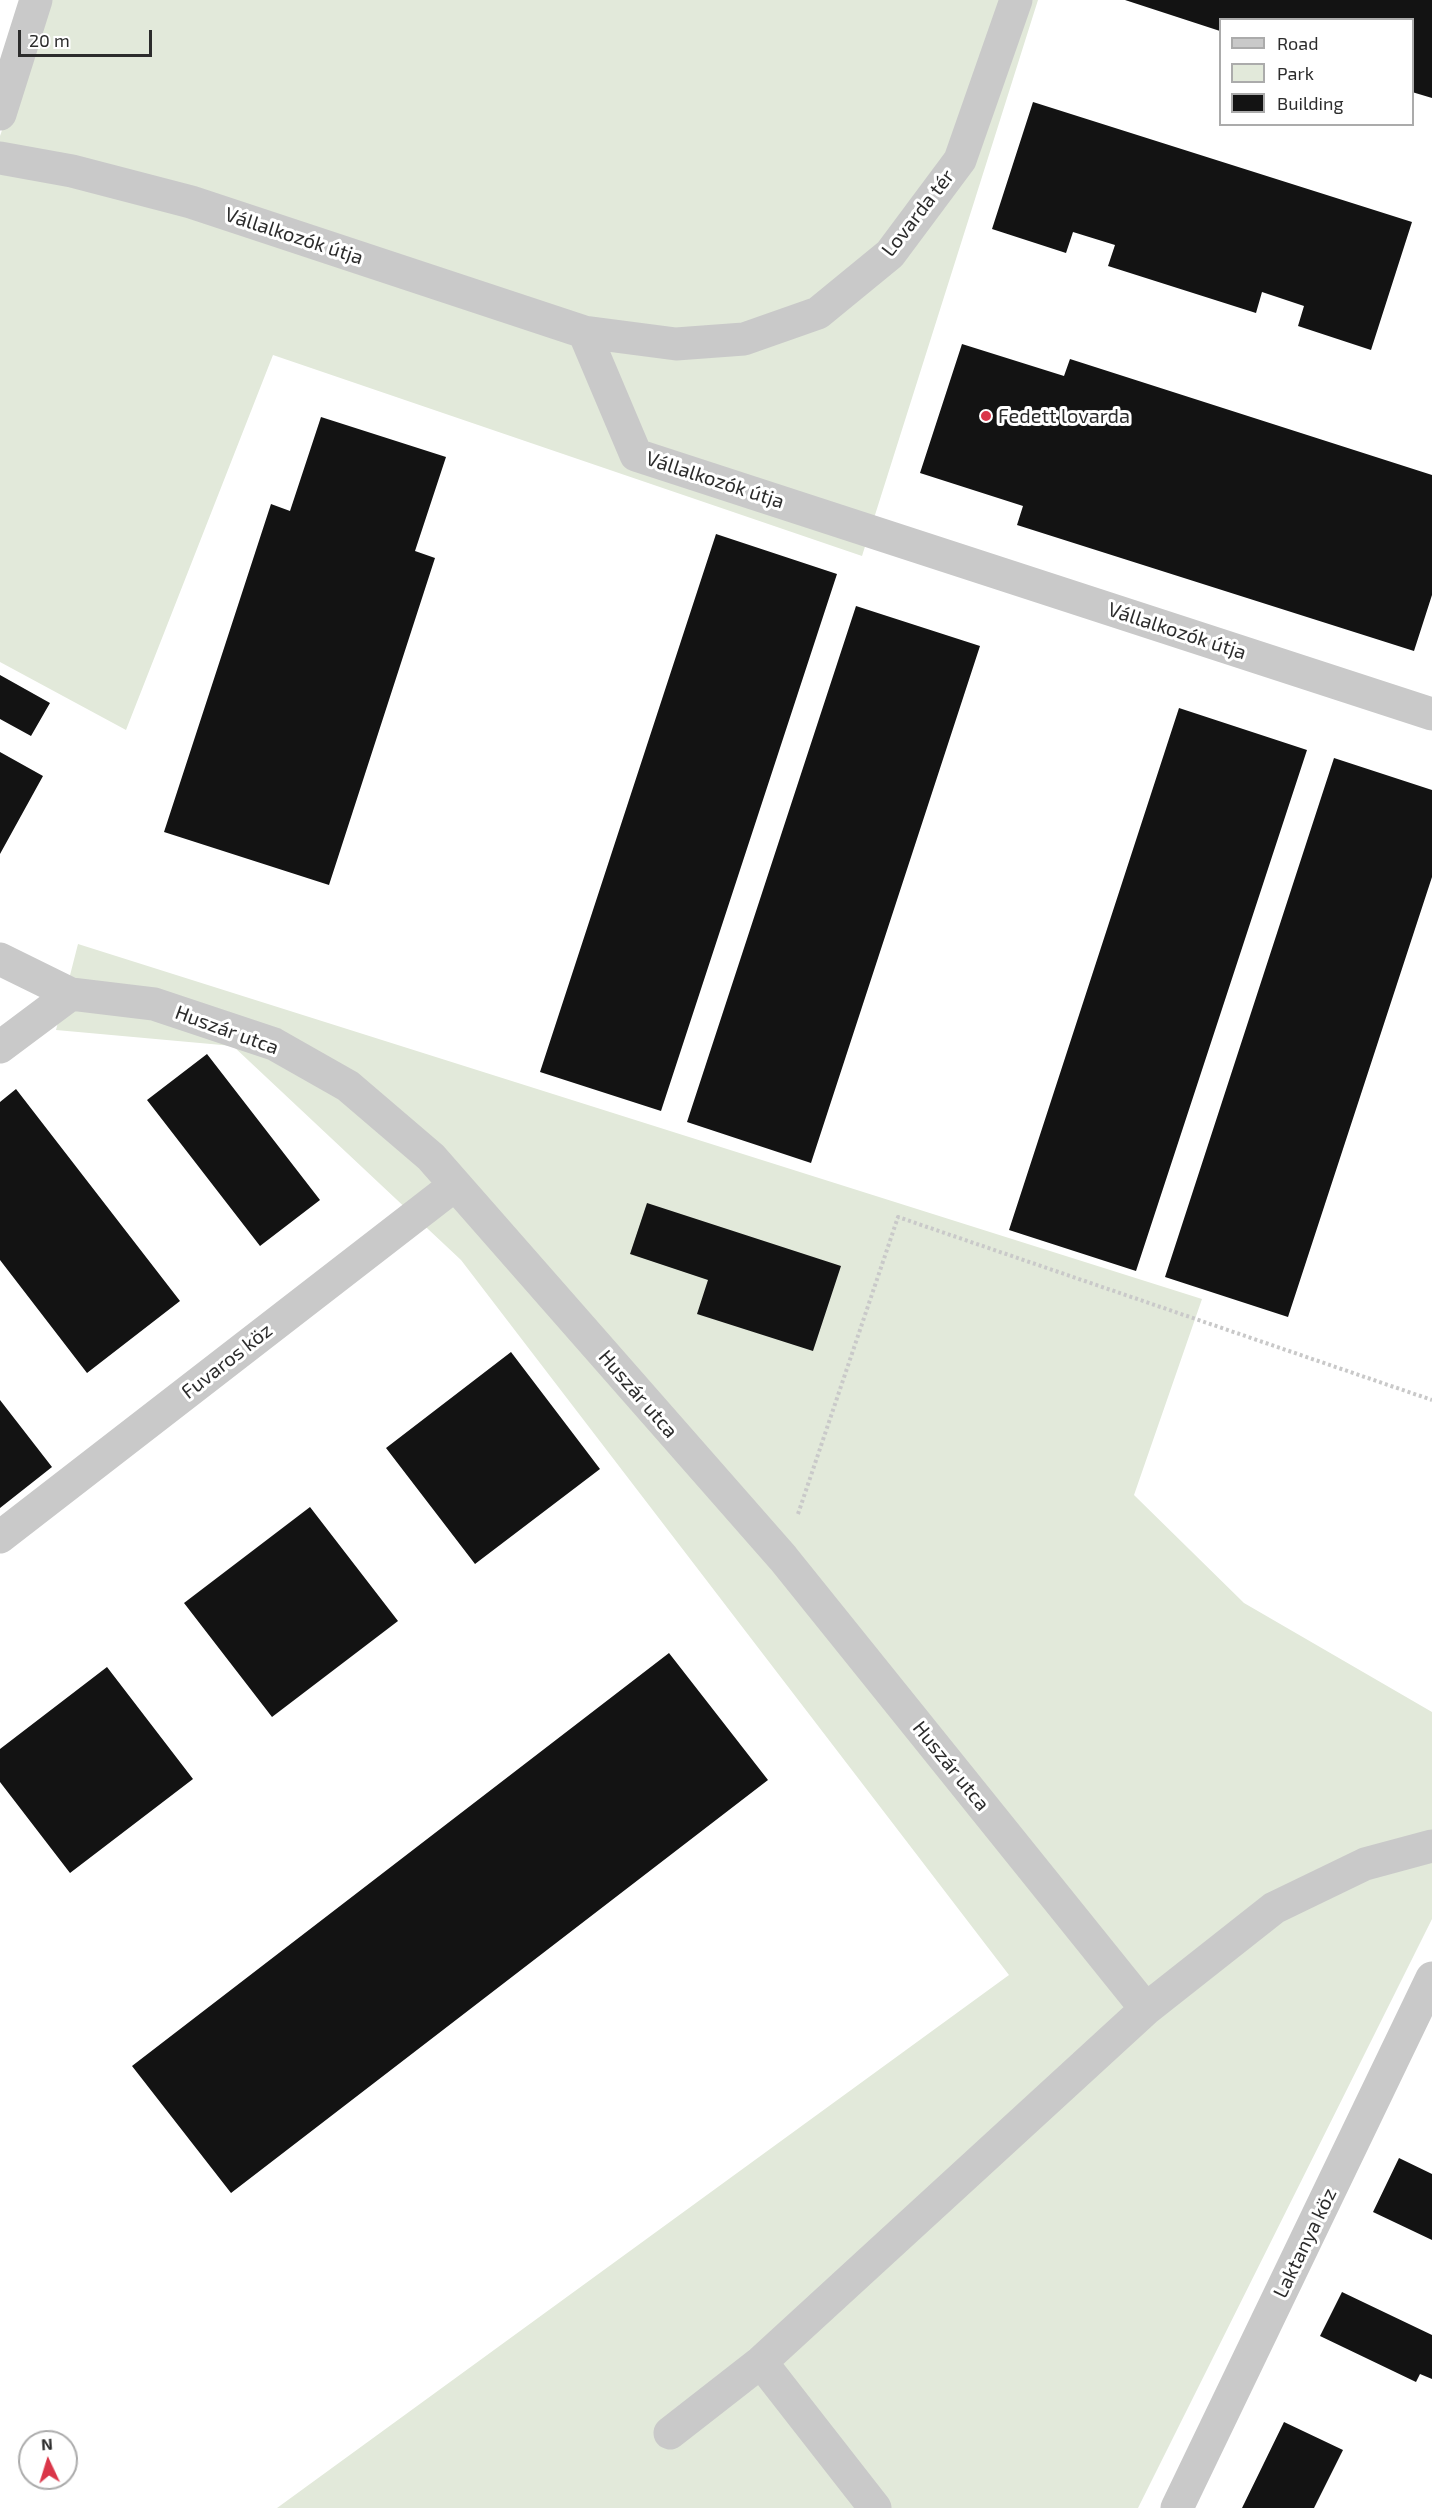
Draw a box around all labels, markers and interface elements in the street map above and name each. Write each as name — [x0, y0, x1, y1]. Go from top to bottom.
scale bar — [21, 18, 154, 56]
legend — [1219, 18, 1414, 126]
text: 20 m — [29, 29, 70, 51]
text: Road — [1277, 32, 1318, 54]
text: Park — [1277, 62, 1314, 84]
text: Building — [1277, 92, 1344, 114]
street label: Lovarda tér — [877, 165, 959, 261]
street label: Vállalkozók útja — [222, 202, 366, 270]
place label: Fedett lovarda — [998, 404, 1130, 428]
marker: Fedett lovarda — [979, 409, 993, 423]
street label: Vállalkozók útja — [643, 446, 787, 514]
street label: Vállalkozók útja — [1105, 597, 1249, 665]
street label: Huszár utca — [172, 1000, 282, 1060]
street label: Fuvaros köz — [177, 1318, 277, 1404]
street label: Huszár utca — [593, 1345, 683, 1443]
street label: Huszár utca — [908, 1716, 994, 1816]
street label: Laktanya köz — [1268, 2184, 1342, 2302]
north arrow — [18, 2430, 78, 2490]
text: N — [40, 2434, 53, 2453]

